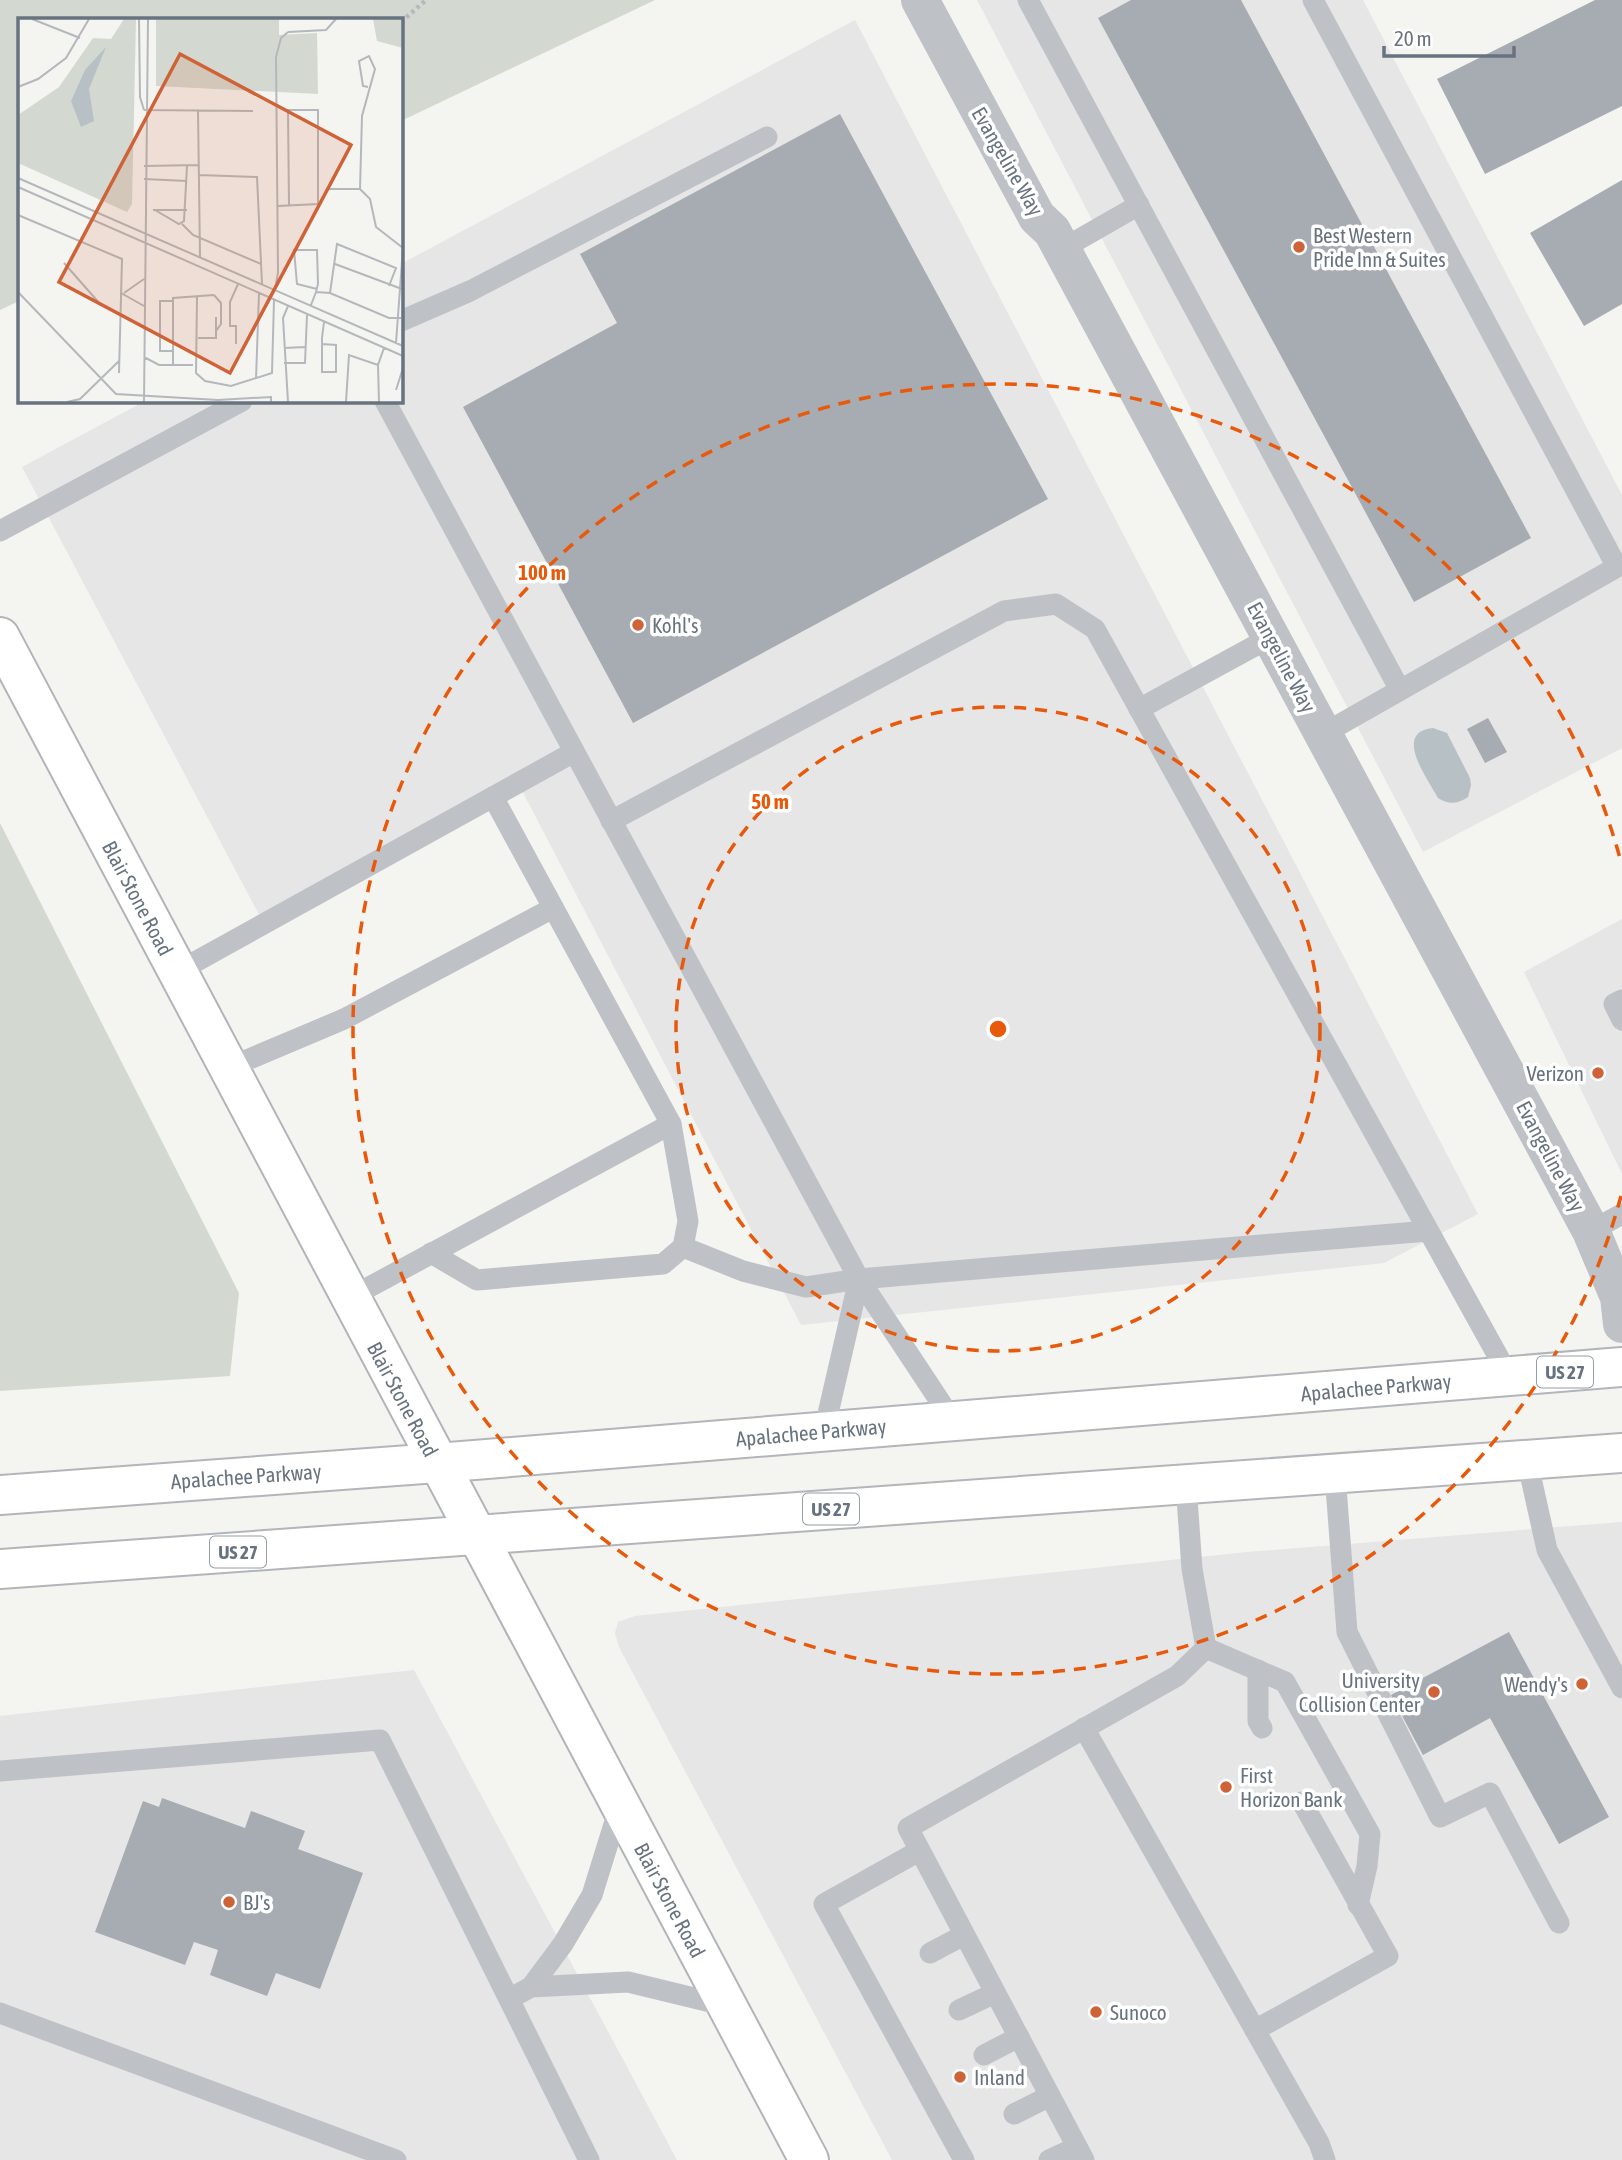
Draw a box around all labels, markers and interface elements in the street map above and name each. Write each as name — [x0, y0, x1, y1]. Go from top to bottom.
scale bar — [1384, 14, 1514, 58]
inset map — [18, 18, 402, 402]
text: 20 m — [1394, 26, 1432, 50]
street label: Evangeline Way — [967, 102, 1049, 220]
place label: Best Western Pride Inn & Suites — [1313, 223, 1446, 271]
marker: Best Western Pride Inn & Suites — [1291, 239, 1307, 255]
text: 100 m — [518, 560, 566, 584]
street label: Evangeline Way — [1243, 598, 1321, 717]
place label: Kohl's — [652, 613, 698, 637]
marker: Kohl's — [630, 617, 646, 633]
text: 50 m — [751, 789, 789, 813]
street label: Blair Stone Road — [98, 837, 178, 959]
centre of rings — [986, 1017, 1010, 1041]
place label: Verizon — [1526, 1061, 1584, 1085]
marker: Verizon — [1590, 1065, 1606, 1081]
street label: Evangeline Way — [1512, 1097, 1590, 1216]
street label: Blair Stone Road — [363, 1338, 443, 1460]
road number: US 27 — [1537, 1356, 1593, 1388]
street label: Apalachee Parkway — [1300, 1368, 1453, 1406]
street label: Apalachee Parkway — [735, 1413, 888, 1451]
street label: Apalachee Parkway — [170, 1459, 322, 1493]
road number: US 27 — [803, 1494, 859, 1525]
road number: US 27 — [210, 1536, 266, 1568]
place label: University Collision Center — [1299, 1668, 1421, 1716]
place label: Wendy's — [1504, 1672, 1568, 1696]
marker: Wendy's — [1574, 1676, 1590, 1692]
marker: University Collision Center — [1426, 1684, 1442, 1700]
place label: First Horizon Bank — [1240, 1763, 1343, 1811]
marker: First Horizon Bank — [1218, 1779, 1234, 1795]
street label: Blair Stone Road — [630, 1839, 710, 1961]
place label: BJ's — [243, 1890, 271, 1914]
marker: BJ's — [221, 1894, 237, 1910]
place label: Sunoco — [1110, 2000, 1167, 2024]
marker: Sunoco — [1088, 2004, 1104, 2020]
place label: Inland — [974, 2065, 1025, 2089]
marker: Inland — [952, 2069, 968, 2085]

